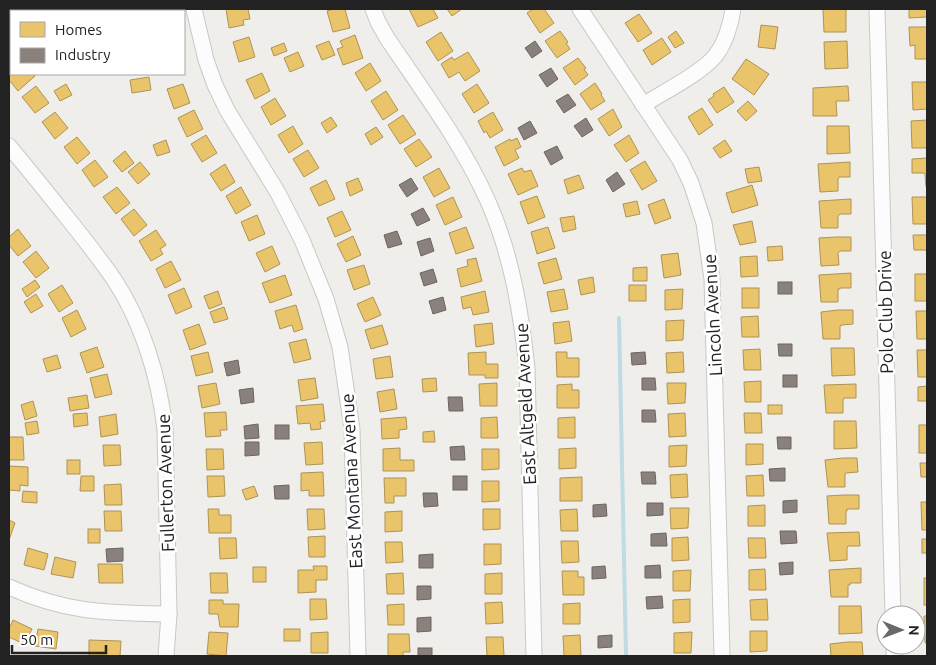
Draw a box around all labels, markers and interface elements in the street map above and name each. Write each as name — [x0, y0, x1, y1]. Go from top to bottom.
legend — [10, 10, 185, 75]
text: Homes — [55, 21, 102, 38]
text: Industry — [55, 46, 110, 63]
street label: Polo Club Drive — [874, 250, 896, 374]
street label: Lincoln Avenue — [699, 253, 725, 377]
street label: East Altgeld Avenue — [511, 323, 539, 485]
street label: East Montana Avenue — [336, 393, 366, 569]
street label: Fullerton Avenue — [153, 414, 177, 552]
north arrow — [876, 605, 926, 655]
scale bar — [12, 622, 106, 654]
text: N — [906, 625, 922, 636]
text: 50 m — [20, 631, 53, 648]

